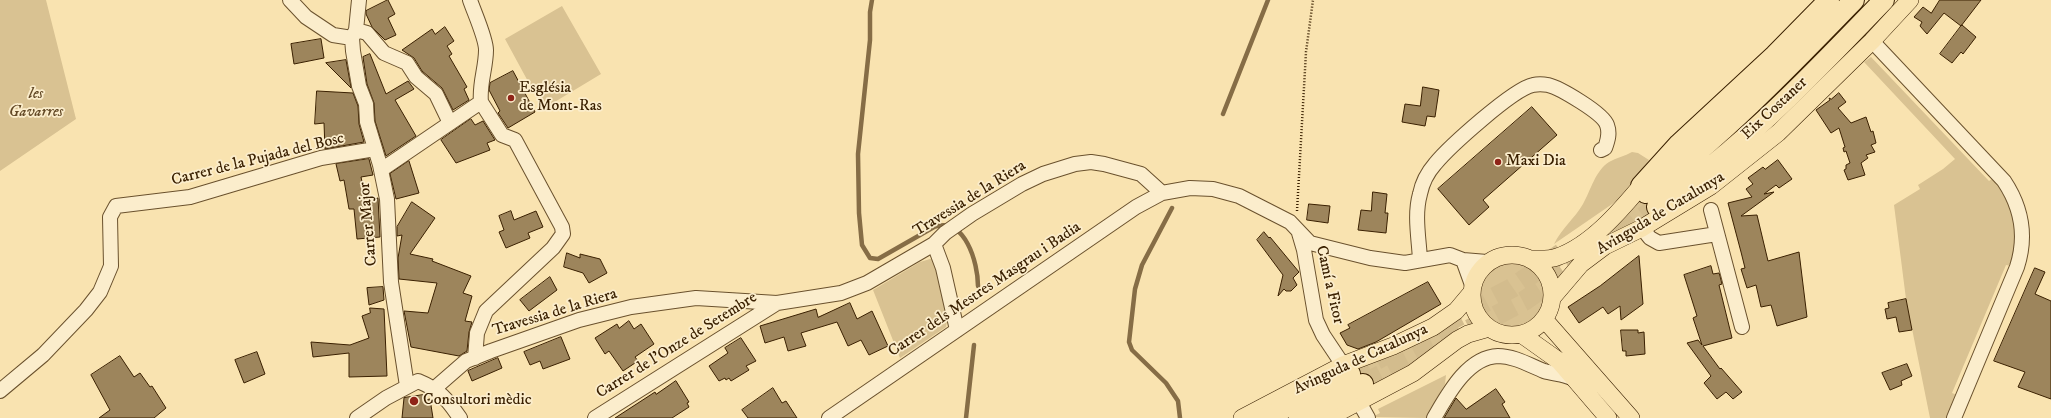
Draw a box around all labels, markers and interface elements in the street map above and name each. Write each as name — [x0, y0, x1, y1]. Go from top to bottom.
street label: Eix Costaner — [1738, 74, 1812, 144]
place label: Església de Mont-Ras — [519, 79, 602, 117]
park label: les Gavarres — [9, 85, 63, 123]
marker: Església de Mont-Ras — [506, 93, 516, 103]
street label: Carrer de la Pujada del Bosc — [170, 129, 346, 191]
place label: Maxi Dia — [1506, 152, 1566, 172]
street label: Travessia de la Riera — [910, 157, 1030, 241]
marker: Maxi Dia — [1493, 157, 1503, 167]
street label: Avinguda de Catalunya — [1594, 168, 1728, 260]
street label: Carrer Major — [356, 181, 382, 267]
street label: Carrer dels Mestres Masgrau i Badia — [885, 218, 1085, 362]
street label: Camí a Fitor — [1311, 244, 1347, 326]
street label: Travessia de la Riera — [490, 285, 620, 341]
street label: Carrer de l'Onze de Setembre — [593, 289, 761, 403]
street label: Avinguda de Catalunya — [1291, 321, 1431, 399]
place label: Consultori mèdic — [423, 391, 532, 411]
marker: Consultori mèdic — [408, 395, 420, 407]

